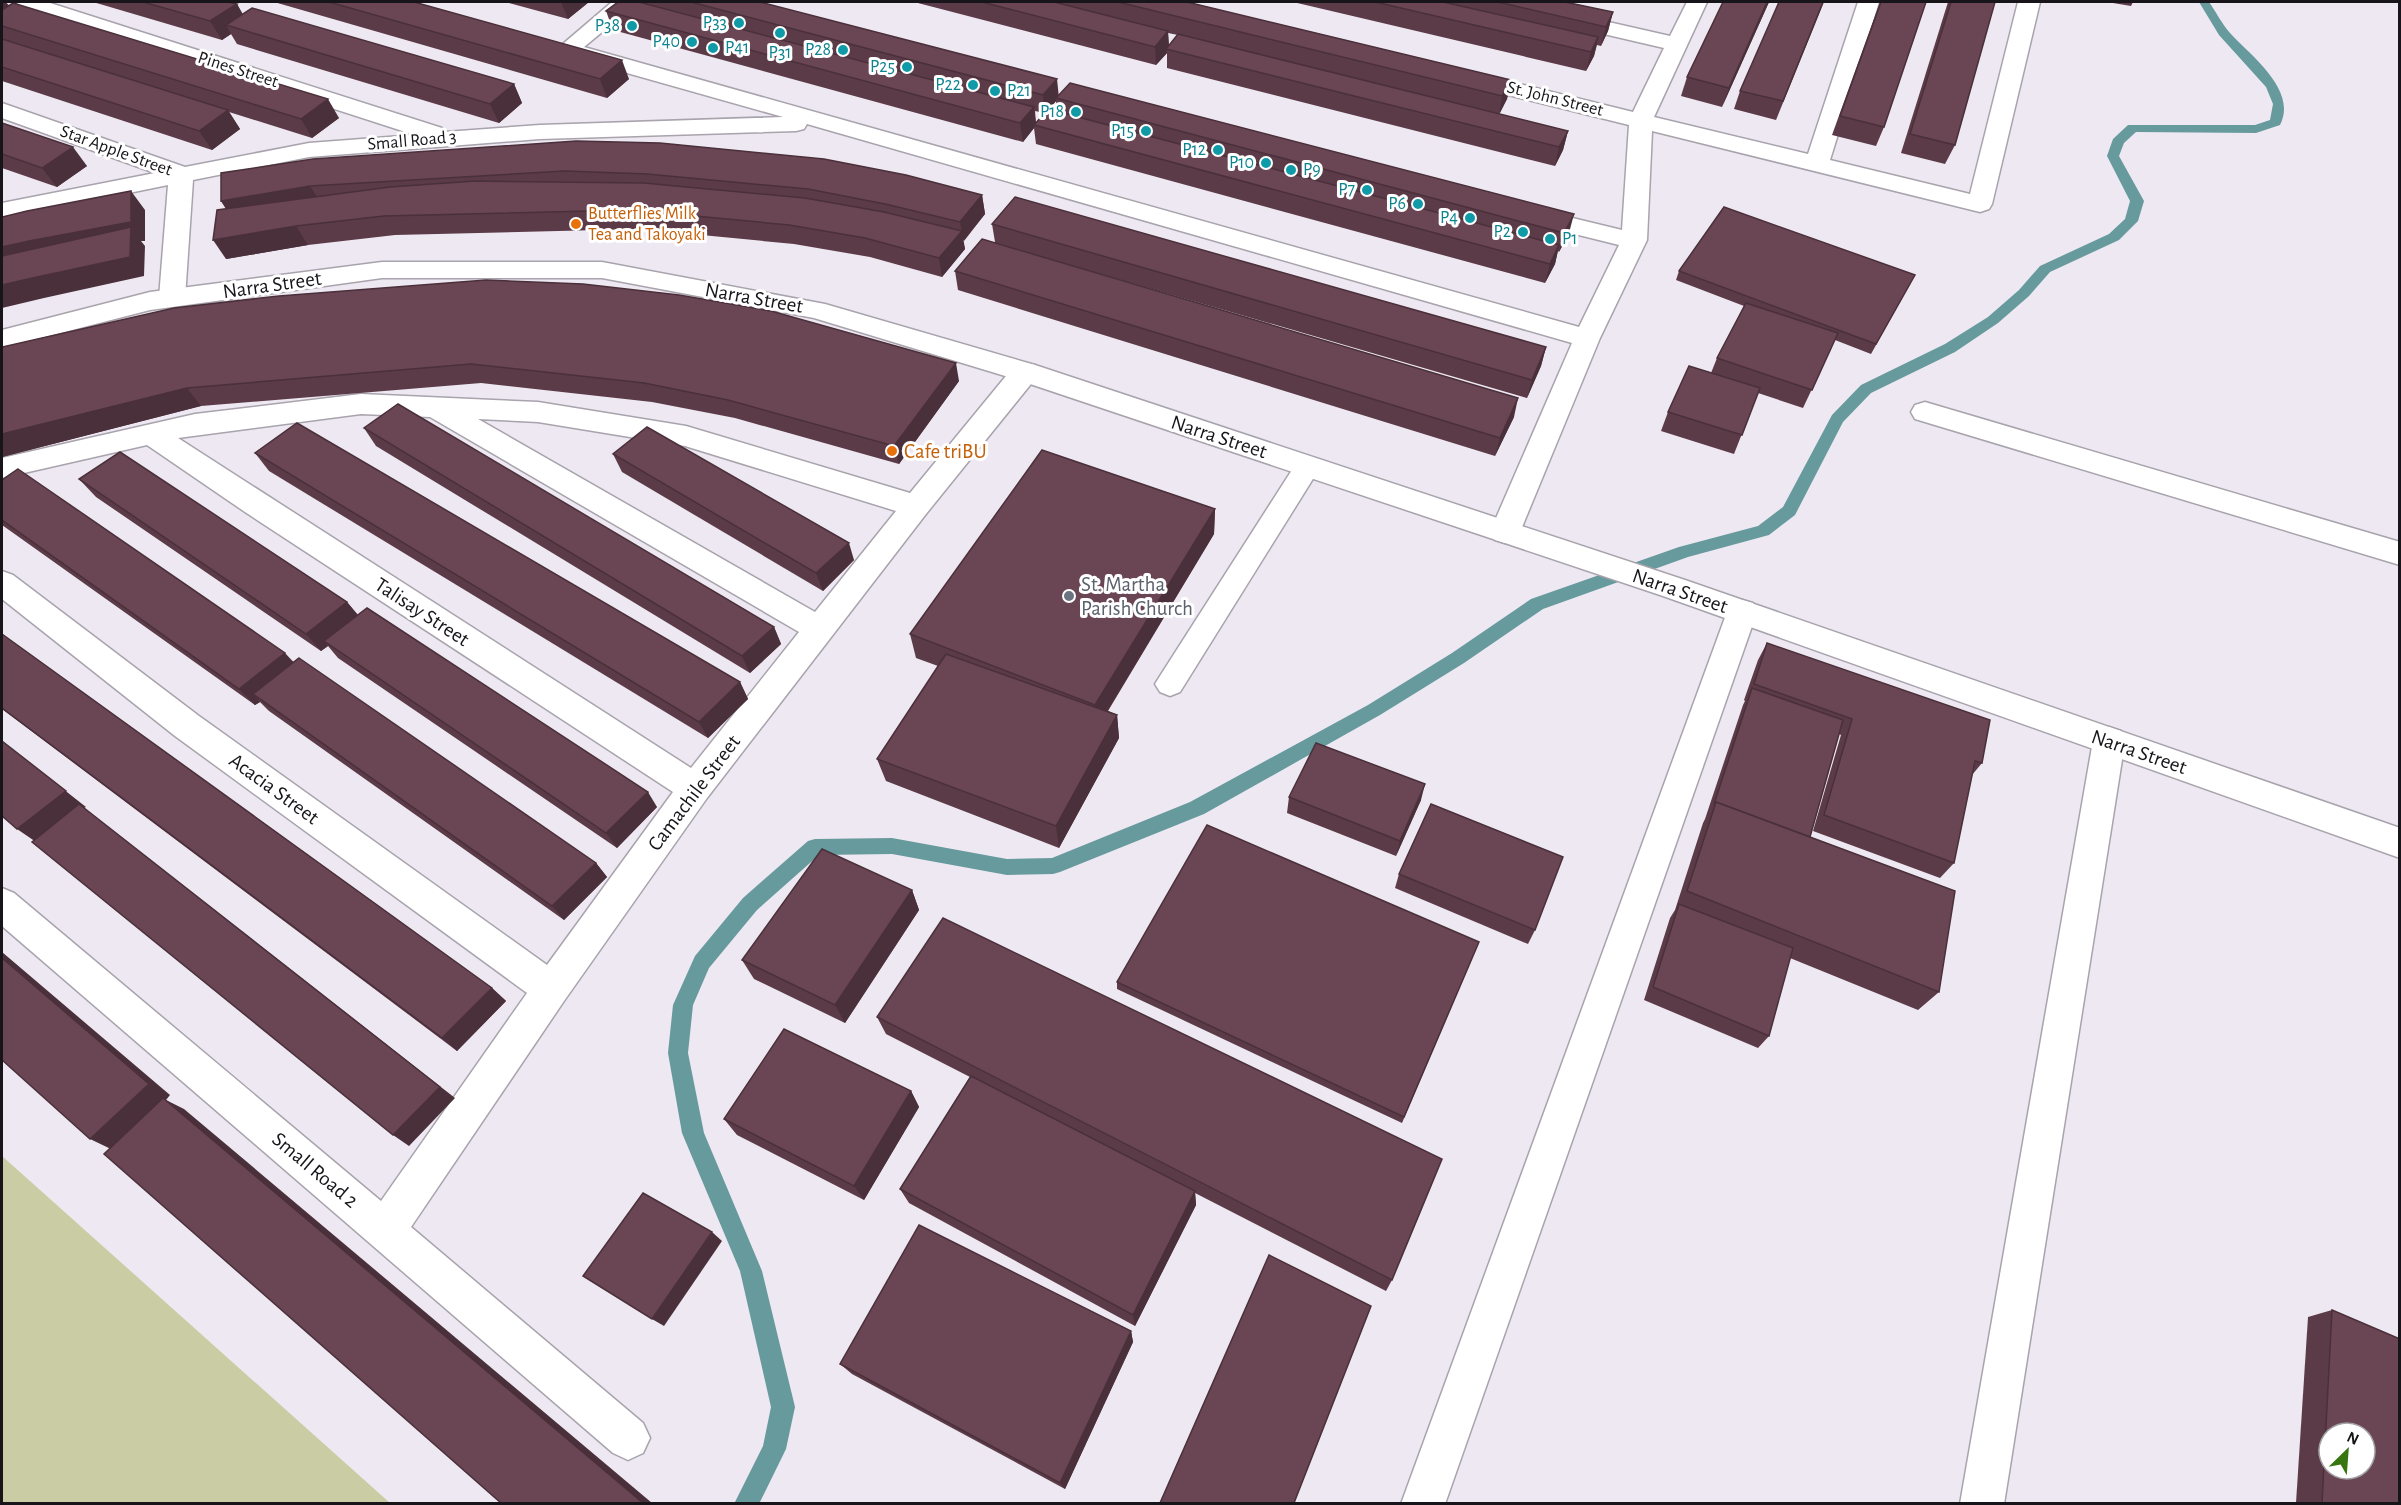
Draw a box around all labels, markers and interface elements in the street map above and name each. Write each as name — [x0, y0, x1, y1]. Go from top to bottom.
place label: P33 — [703, 14, 727, 32]
marker: P33 — [732, 16, 746, 30]
place label: P38 — [595, 17, 620, 35]
marker: P38 — [625, 19, 639, 33]
marker: P31 — [773, 26, 787, 40]
place label: P40 — [652, 33, 680, 51]
marker: P40 — [685, 35, 699, 49]
place label: P41 — [725, 39, 749, 57]
marker: P41 — [706, 41, 720, 55]
place label: P28 — [805, 41, 831, 59]
marker: P28 — [836, 43, 850, 57]
place label: P31 — [769, 44, 791, 62]
street label: Pines Street — [196, 49, 281, 92]
place label: P25 — [870, 58, 895, 76]
marker: P25 — [900, 60, 914, 74]
place label: P22 — [935, 76, 961, 94]
marker: P22 — [966, 78, 980, 92]
street label: St. John Street — [1505, 78, 1605, 120]
place label: P21 — [1007, 82, 1031, 100]
marker: P21 — [988, 84, 1002, 98]
place label: P18 — [1040, 103, 1064, 121]
marker: P18 — [1069, 105, 1083, 119]
street label: Star Apple Street — [58, 122, 175, 180]
place label: P15 — [1111, 122, 1134, 140]
marker: P15 — [1139, 124, 1153, 138]
street label: Small Road 3 — [367, 128, 457, 154]
place label: P12 — [1182, 141, 1206, 159]
marker: P12 — [1211, 143, 1225, 157]
place label: P10 — [1229, 154, 1254, 172]
marker: P10 — [1259, 156, 1273, 170]
place label: P9 — [1303, 161, 1321, 179]
marker: P9 — [1284, 163, 1298, 177]
place label: P7 — [1338, 181, 1355, 199]
marker: P7 — [1360, 183, 1374, 197]
place label: P6 — [1388, 195, 1406, 213]
marker: P6 — [1411, 197, 1425, 211]
place label: Butterflies Milk Tea and Takoyaki — [588, 205, 706, 244]
place label: P4 — [1440, 209, 1458, 227]
marker: P4 — [1463, 211, 1477, 225]
marker: Butterflies Milk Tea and Takoyaki — [569, 217, 583, 231]
place label: P2 — [1493, 223, 1511, 241]
marker: P2 — [1516, 225, 1530, 239]
place label: P1 — [1562, 230, 1578, 248]
marker: P1 — [1543, 232, 1557, 246]
street label: Narra Street — [221, 268, 323, 302]
street label: Narra Street — [703, 279, 805, 317]
street label: Narra Street — [1168, 412, 1270, 462]
place label: Cafe triBU — [904, 441, 987, 462]
marker: Cafe triBU — [885, 444, 899, 458]
street label: Narra Street — [1630, 565, 1731, 617]
street label: Talisay Street — [371, 574, 473, 650]
place label: St. Martha Parish Church — [1081, 574, 1193, 619]
marker: St. Martha Parish Church — [1062, 589, 1076, 603]
street label: Narra Street — [2089, 726, 2190, 778]
street label: Camachile Street — [644, 731, 744, 855]
street label: Acacia Street — [225, 750, 323, 829]
street label: Small Road 2 — [268, 1128, 362, 1212]
north arrow — [2317, 1421, 2377, 1481]
text: N — [2344, 1429, 2361, 1448]

